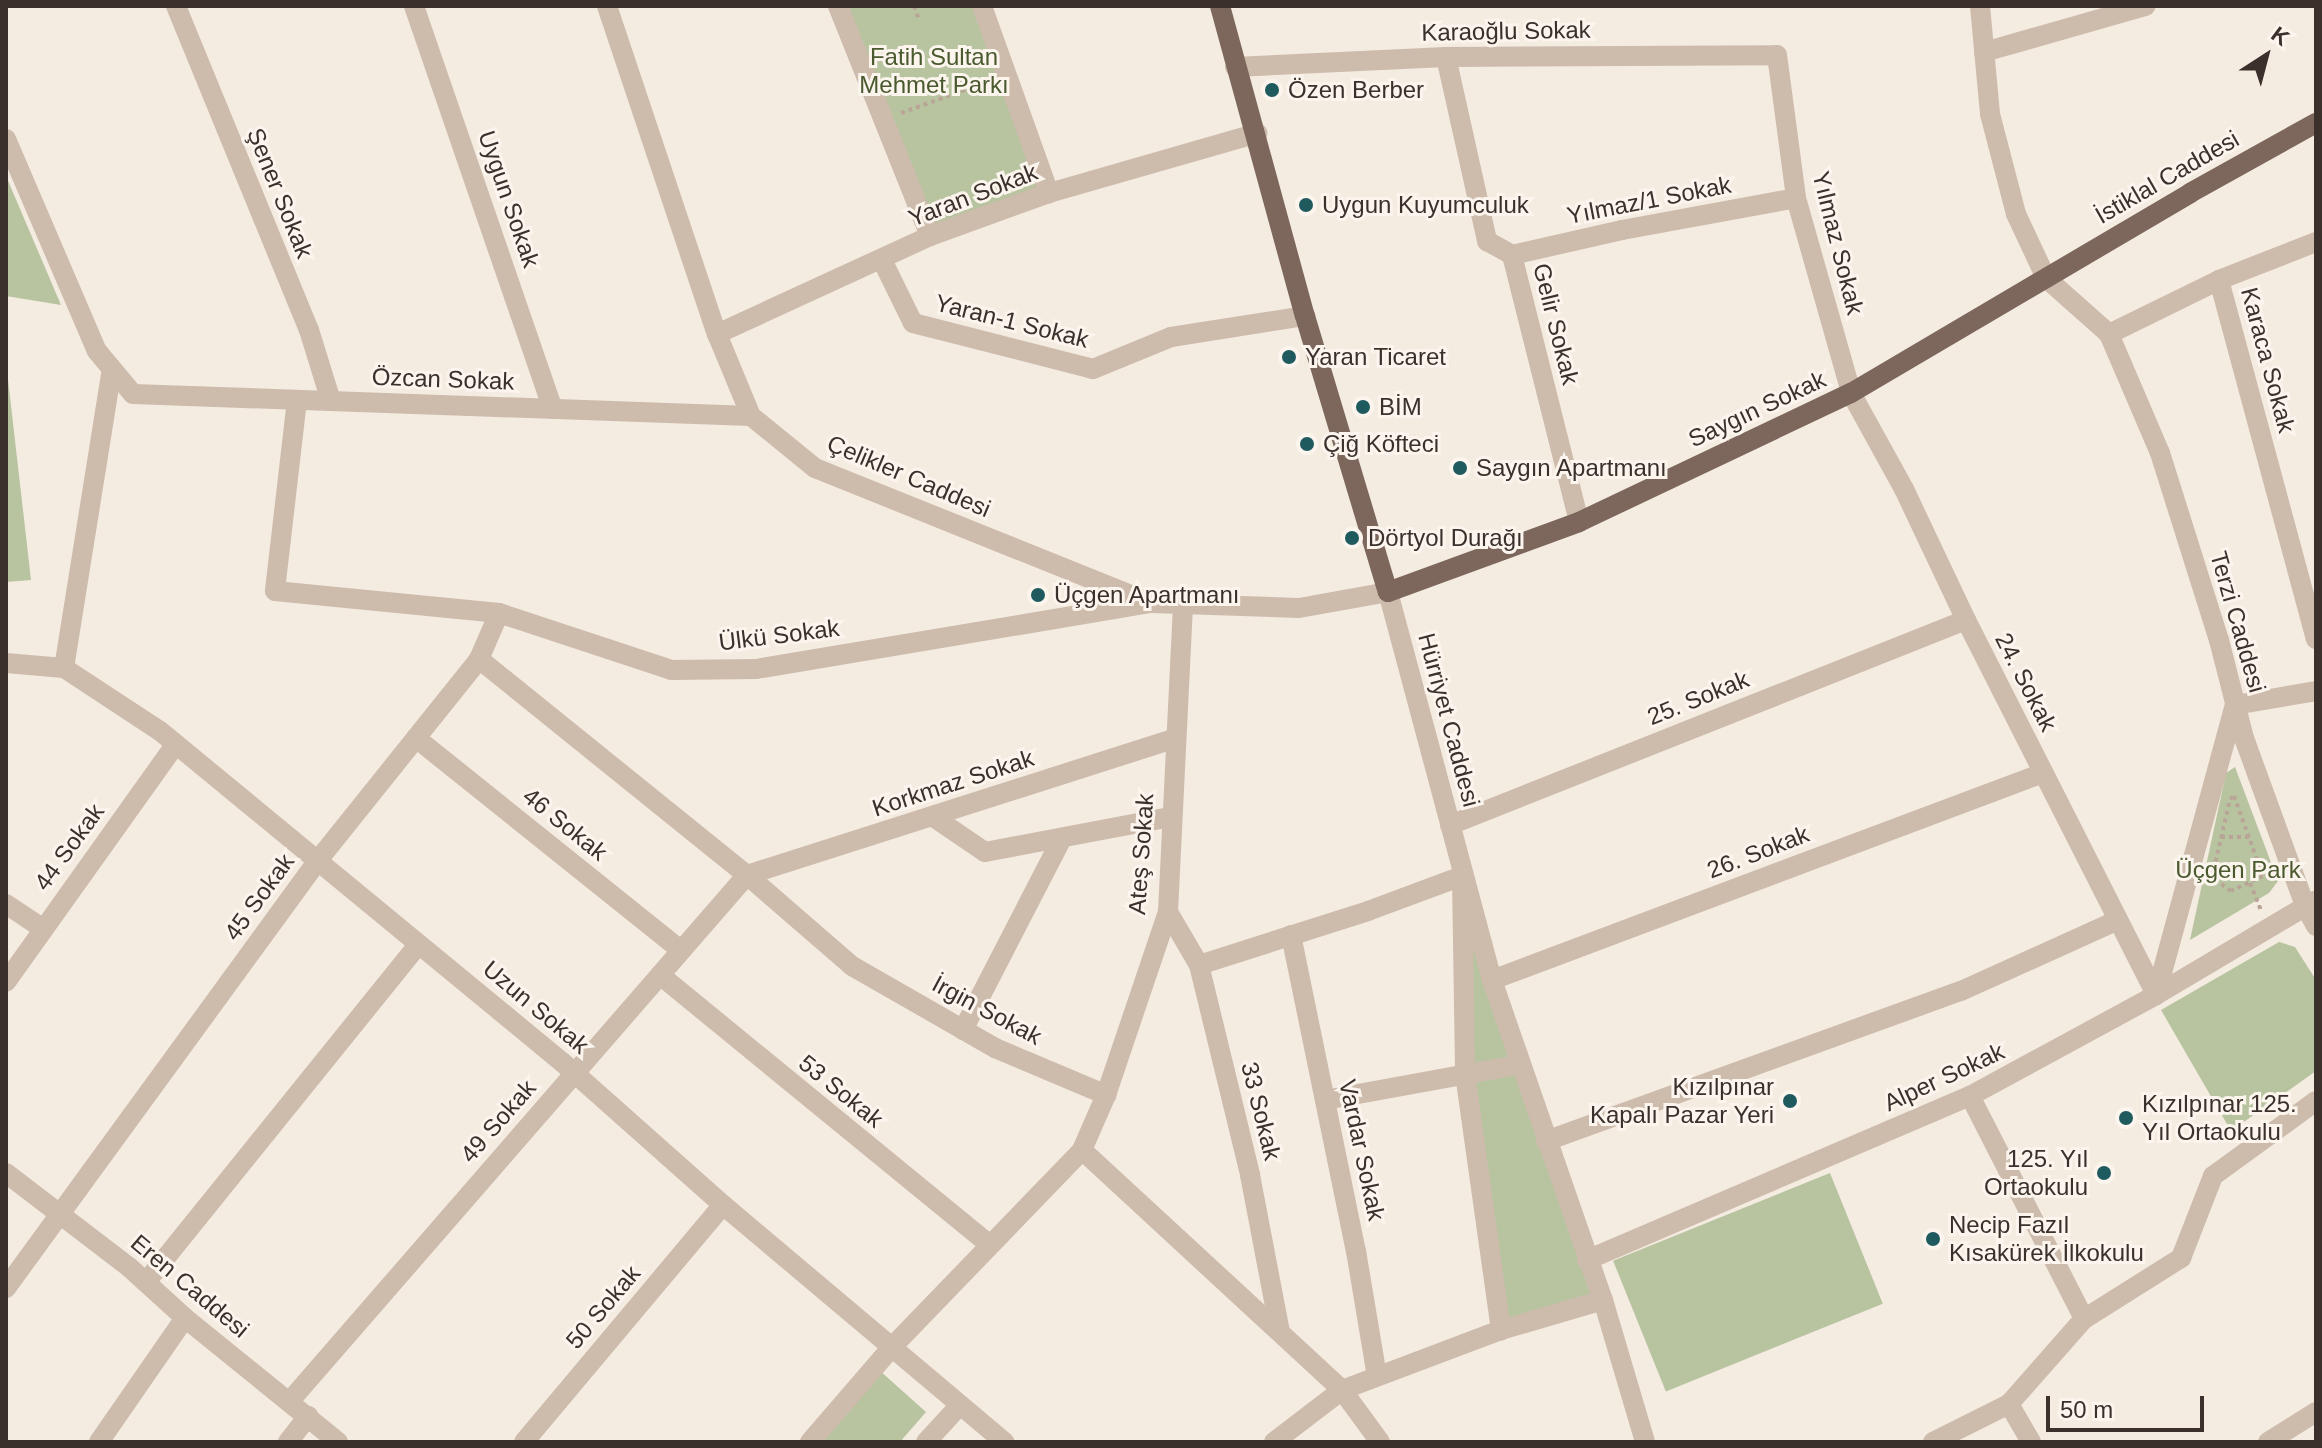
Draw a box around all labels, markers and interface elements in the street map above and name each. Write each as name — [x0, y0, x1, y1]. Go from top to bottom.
street label: Karaoğlu Sokak — [1421, 15, 1591, 47]
north arrow — [2226, 16, 2306, 96]
text: K — [2267, 21, 2294, 51]
park label: Fatih Sultan Mehmet Parkı — [859, 43, 1009, 99]
place label: Özen Berber — [1288, 76, 1424, 104]
marker: Özen Berber — [1263, 81, 1281, 99]
street label: Şener Sokak — [241, 124, 319, 262]
street label: İstiklal Caddesi — [2090, 124, 2244, 230]
street label: Uygun Sokak — [472, 127, 546, 271]
street label: Yaran Sokak — [905, 157, 1041, 233]
street label: Yılmaz Sokak — [1806, 168, 1870, 318]
street label: Yılmaz/1 Sokak — [1564, 170, 1734, 230]
place label: Uygun Kuyumculuk — [1322, 191, 1529, 219]
marker: Uygun Kuyumculuk — [1297, 196, 1315, 214]
street label: Gelir Sokak — [1527, 260, 1585, 388]
street label: Karaca Sokak — [2235, 284, 2301, 436]
street label: Yaran-1 Sokak — [932, 288, 1092, 354]
place label: Yaran Ticaret — [1305, 343, 1446, 371]
marker: Yaran Ticaret — [1280, 348, 1298, 366]
street label: Özcan Sokak — [371, 362, 515, 396]
street label: Saygın Sokak — [1684, 365, 1830, 453]
place label: BİM — [1379, 393, 1422, 421]
marker: BİM — [1354, 398, 1372, 416]
street label: Çelikler Caddesi — [823, 429, 995, 523]
place label: Çiğ Köfteci — [1323, 430, 1439, 458]
marker: Çiğ Köfteci — [1298, 435, 1316, 453]
place label: Saygın Apartmanı — [1476, 454, 1668, 482]
marker: Saygın Apartmanı — [1451, 459, 1469, 477]
place label: Dörtyol Durağı — [1368, 524, 1523, 552]
marker: Dörtyol Durağı — [1343, 529, 1361, 547]
street label: Terzi Caddesi — [2204, 548, 2272, 696]
place label: Üçgen Apartmanı — [1054, 581, 1241, 609]
marker: Üçgen Apartmanı — [1029, 586, 1047, 604]
street label: Ülkü Sokak — [717, 613, 841, 657]
street label: 24. Sokak — [1989, 628, 2063, 736]
street label: Hürriyet Caddesi — [1412, 630, 1486, 810]
street label: 25. Sokak — [1643, 665, 1753, 731]
street label: Korkmaz Sokak — [869, 743, 1037, 823]
street label: 46 Sokak — [517, 781, 613, 867]
street label: Ateş Sokak — [1122, 792, 1160, 916]
street label: 44 Sokak — [28, 798, 110, 896]
street label: 26. Sokak — [1703, 819, 1813, 885]
street label: 45 Sokak — [218, 848, 300, 946]
park label: Üçgen Park — [2175, 856, 2301, 884]
street label: Uzun Sokak — [477, 954, 595, 1060]
street label: İrgin Sokak — [927, 969, 1047, 1051]
street label: Alper Sokak — [1879, 1037, 2009, 1117]
street label: 53 Sokak — [793, 1048, 889, 1134]
street label: 33 Sokak — [1235, 1059, 1287, 1163]
place label: Kızılpınar Kapalı Pazar Yeri — [1589, 1073, 1774, 1129]
street label: 49 Sokak — [454, 1074, 542, 1168]
street label: Vardar Sokak — [1333, 1077, 1391, 1223]
place label: Kızılpınar 125. Yıl Ortaokulu — [2142, 1090, 2297, 1146]
marker: Kızılpınar Kapalı Pazar Yeri — [1781, 1092, 1799, 1110]
marker: Kızılpınar 125. Yıl Ortaokulu — [2117, 1109, 2135, 1127]
place label: 125. Yıl Ortaokulu — [1984, 1145, 2088, 1201]
marker: 125. Yıl Ortaokulu — [2095, 1164, 2113, 1182]
place label: Necip Fazıl Kısakürek İlkokulu — [1949, 1211, 2144, 1267]
street label: Eren Caddesi — [125, 1228, 255, 1344]
marker: Necip Fazıl Kısakürek İlkokulu — [1924, 1230, 1942, 1248]
street label: 50 Sokak — [560, 1259, 646, 1355]
scale bar — [2050, 1380, 2208, 1430]
text: 50 m — [2060, 1396, 2113, 1423]

